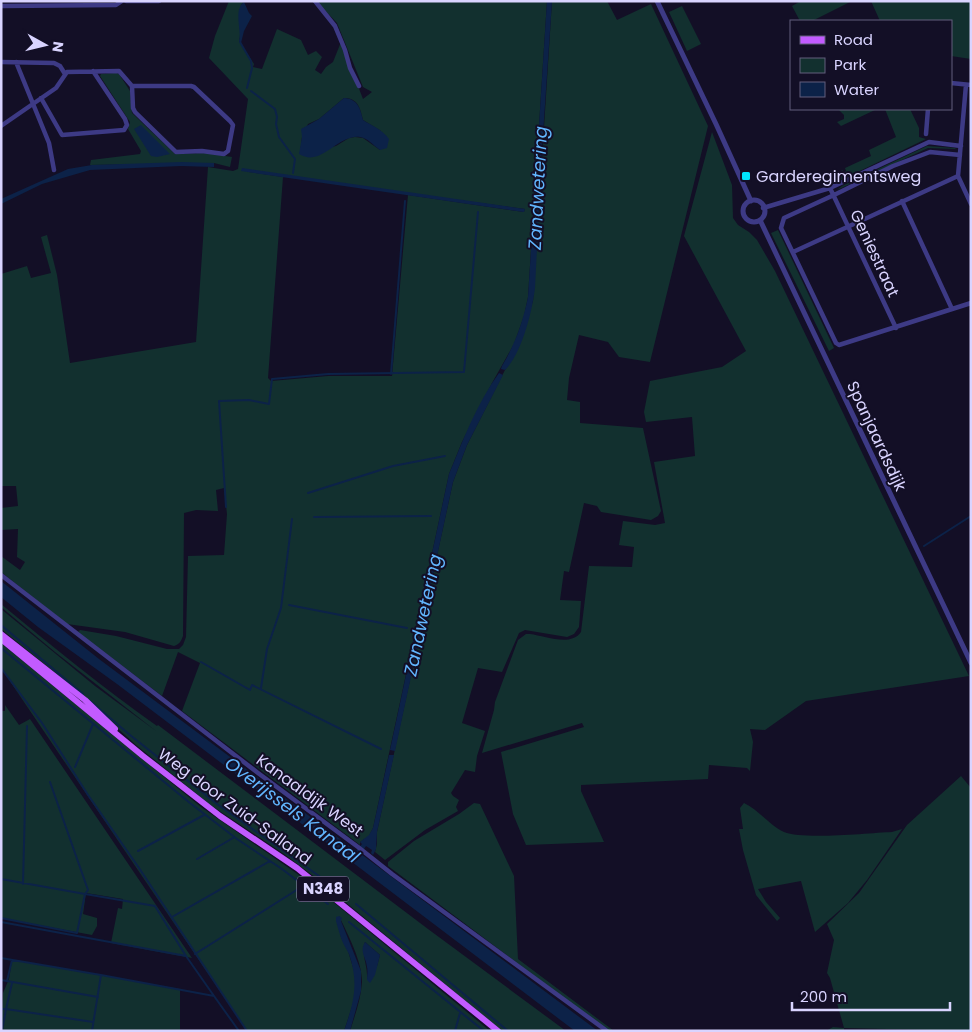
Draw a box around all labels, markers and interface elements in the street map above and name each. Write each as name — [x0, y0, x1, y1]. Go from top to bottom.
north arrow — [20, 20, 70, 70]
legend — [790, 20, 952, 110]
text: Road — [834, 29, 873, 50]
text: N — [47, 40, 69, 53]
text: Park — [834, 54, 866, 75]
text: Water — [834, 79, 880, 100]
water label: Zandwetering — [522, 125, 553, 252]
place label: Garderegimentsweg — [756, 165, 921, 188]
marker: Garderegimentsweg — [740, 170, 752, 182]
street label: Geniestraat — [844, 206, 905, 301]
street label: Spanjaardsdijk — [841, 377, 912, 496]
water label: Zandwetering — [397, 552, 448, 679]
street label: Weg door Zuid-Salland — [153, 743, 316, 870]
street label: Kanaaldijk West — [252, 749, 368, 842]
water label: Overijssels Kanaal — [220, 750, 366, 869]
road number: N348 — [297, 876, 349, 902]
scale bar — [792, 980, 950, 1012]
text: 200 m — [800, 986, 847, 1007]

